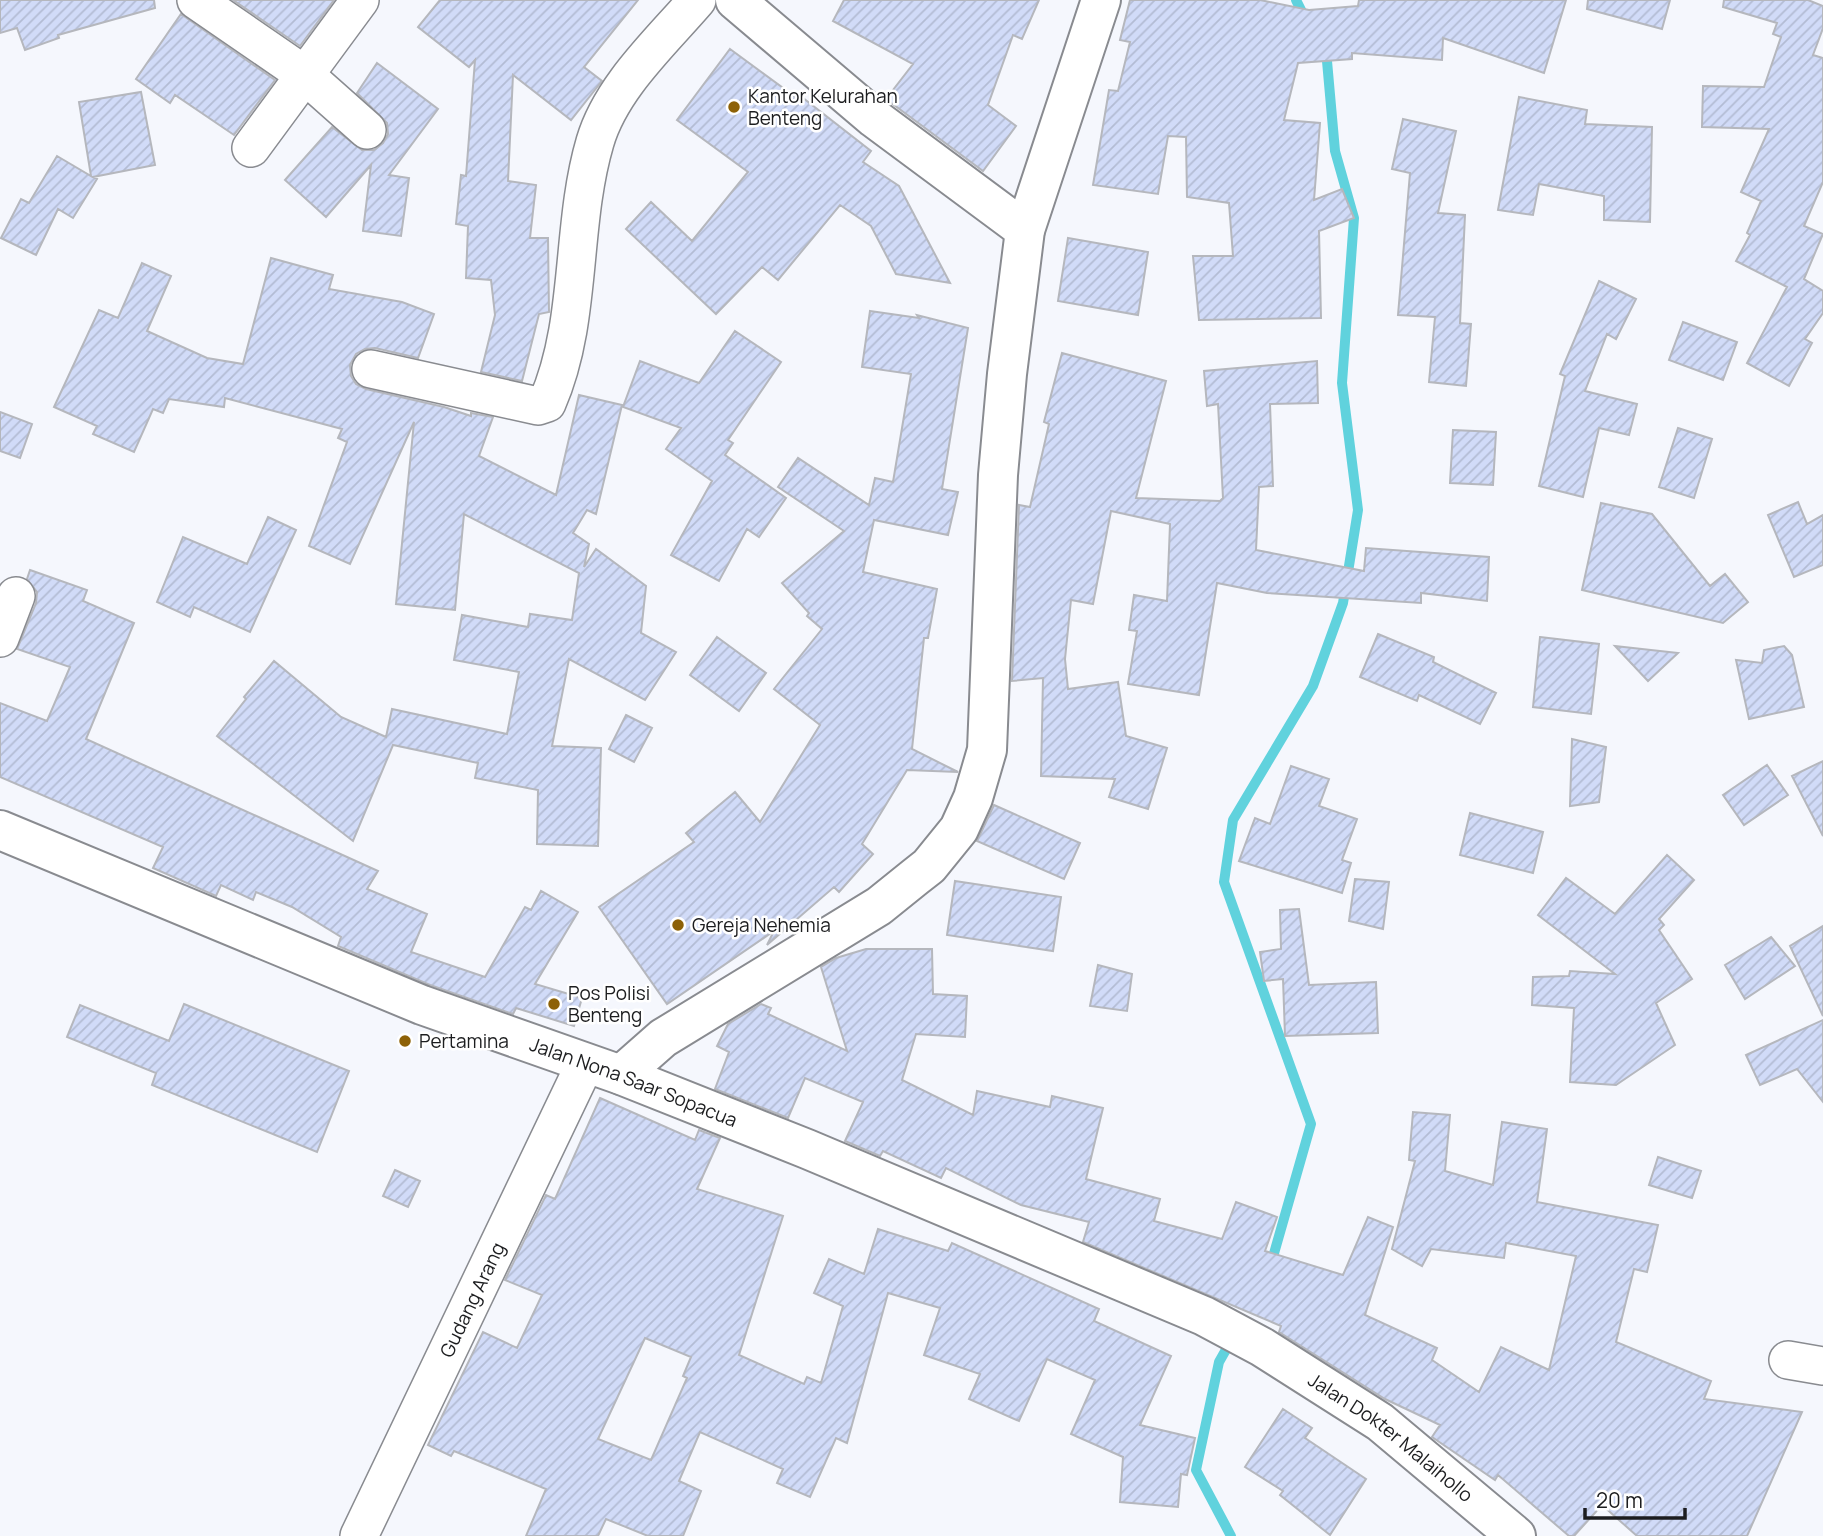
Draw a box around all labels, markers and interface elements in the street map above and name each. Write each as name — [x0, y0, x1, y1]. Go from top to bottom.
place label: Kantor Kelurahan Benteng — [748, 83, 898, 131]
marker: Kantor Kelurahan Benteng — [726, 99, 742, 115]
place label: Gereja Nehemia — [692, 912, 831, 938]
marker: Gereja Nehemia — [670, 917, 686, 933]
place label: Pos Polisi Benteng — [568, 980, 650, 1028]
marker: Pos Polisi Benteng — [546, 996, 562, 1012]
place label: Pertamina — [419, 1028, 509, 1054]
street label: Jalan Nona Saar Sopacua — [526, 1031, 741, 1133]
marker: Pertamina — [397, 1033, 413, 1049]
street label: Gudang Arang — [434, 1238, 511, 1361]
street label: Jalan Dokter Malaihollo — [1303, 1367, 1479, 1508]
scale bar — [1585, 1476, 1685, 1520]
text: 20 m — [1596, 1486, 1643, 1514]

